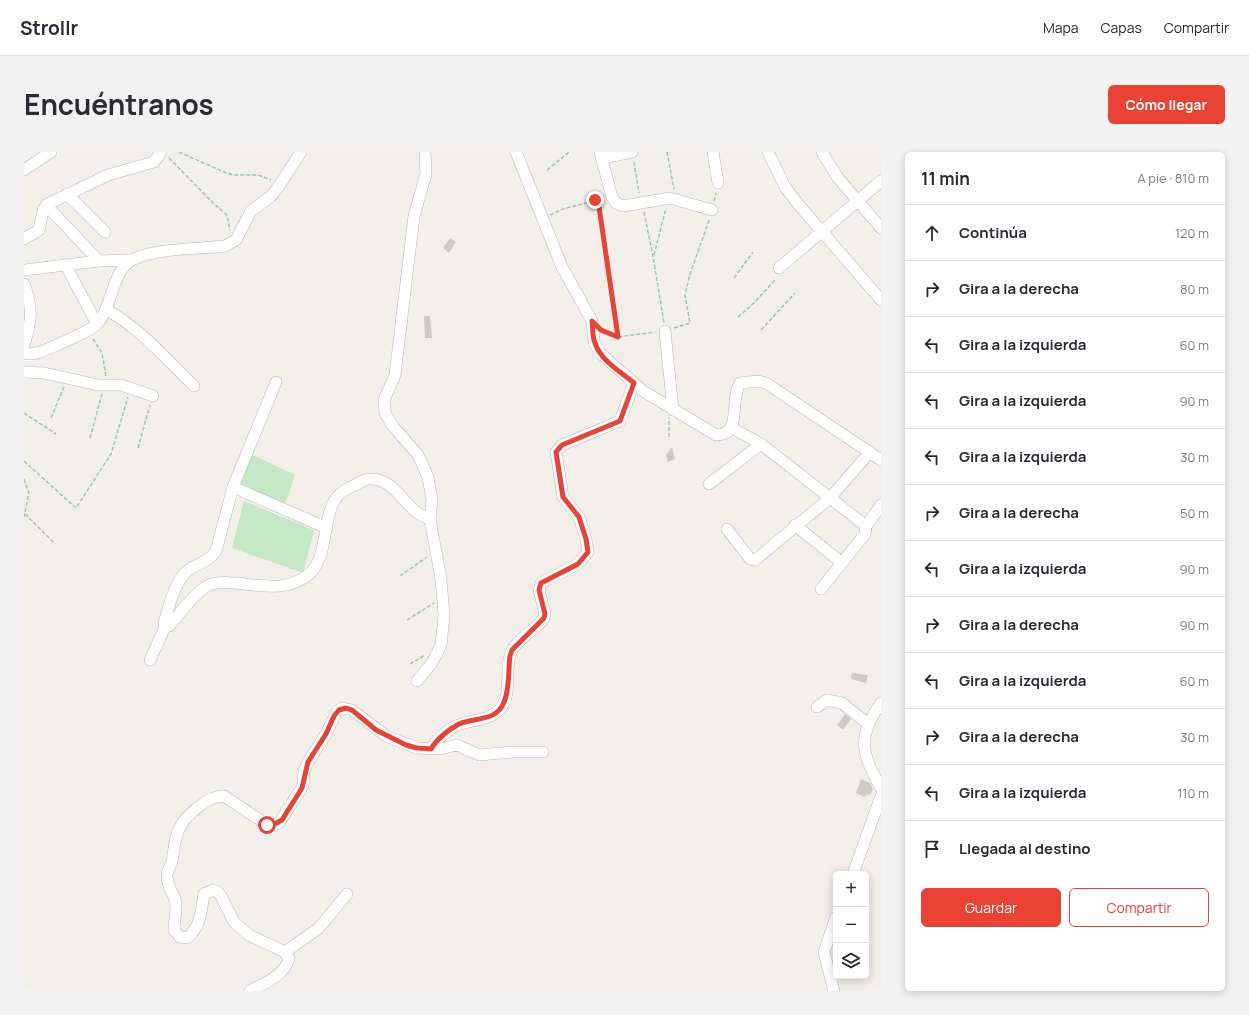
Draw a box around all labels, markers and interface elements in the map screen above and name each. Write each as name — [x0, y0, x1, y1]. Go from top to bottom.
text: Strollr — [20, 15, 78, 41]
text: Mapa — [1043, 18, 1079, 37]
text: Capas — [1101, 18, 1142, 37]
text: Compartir — [1164, 18, 1229, 37]
text: Encuéntranos — [24, 85, 214, 123]
button: Cómo llegar — [1108, 85, 1225, 124]
text: 11 min — [921, 167, 970, 190]
text: A pie · 810 m — [1138, 169, 1209, 187]
route end — [586, 191, 604, 209]
icon: ahead — [921, 222, 943, 244]
text: Continúa — [959, 222, 1027, 243]
text: 120 m — [1175, 224, 1209, 242]
icon: right — [921, 278, 943, 300]
text: Gira a la derecha — [959, 278, 1079, 299]
text: 80 m — [1180, 280, 1209, 298]
icon: left — [921, 334, 943, 356]
text: Gira a la izquierda — [959, 334, 1086, 355]
text: 60 m — [1179, 336, 1209, 354]
icon: left — [921, 390, 943, 412]
text: Gira a la izquierda — [959, 390, 1086, 411]
text: 90 m — [1179, 392, 1209, 410]
icon: left — [921, 446, 943, 468]
text: Gira a la izquierda — [959, 446, 1086, 467]
text: 30 m — [1180, 448, 1209, 466]
icon: right — [921, 502, 943, 524]
text: Gira a la derecha — [959, 502, 1079, 523]
text: 50 m — [1180, 504, 1209, 522]
icon: left — [921, 558, 943, 580]
text: Gira a la izquierda — [959, 558, 1086, 579]
text: 90 m — [1179, 560, 1209, 578]
icon: right — [921, 614, 943, 636]
text: Gira a la derecha — [959, 614, 1079, 635]
text: 90 m — [1179, 616, 1209, 634]
icon: left — [921, 670, 943, 692]
text: Gira a la izquierda — [959, 670, 1086, 691]
text: 60 m — [1179, 672, 1209, 690]
icon: right — [921, 726, 943, 748]
text: Gira a la derecha — [959, 726, 1079, 747]
text: 30 m — [1180, 728, 1209, 746]
icon: left — [921, 782, 943, 804]
text: Gira a la izquierda — [959, 782, 1086, 803]
text: 110 m — [1177, 784, 1209, 802]
route start — [258, 816, 276, 834]
icon: arrive — [921, 838, 943, 860]
text: Llegada al destino — [959, 838, 1091, 859]
map controls — [833, 871, 869, 979]
button: + — [833, 871, 869, 907]
button: Guardar — [921, 888, 1061, 927]
button: Compartir — [1069, 888, 1209, 927]
button: − — [833, 907, 869, 943]
button: layers — [833, 943, 869, 979]

